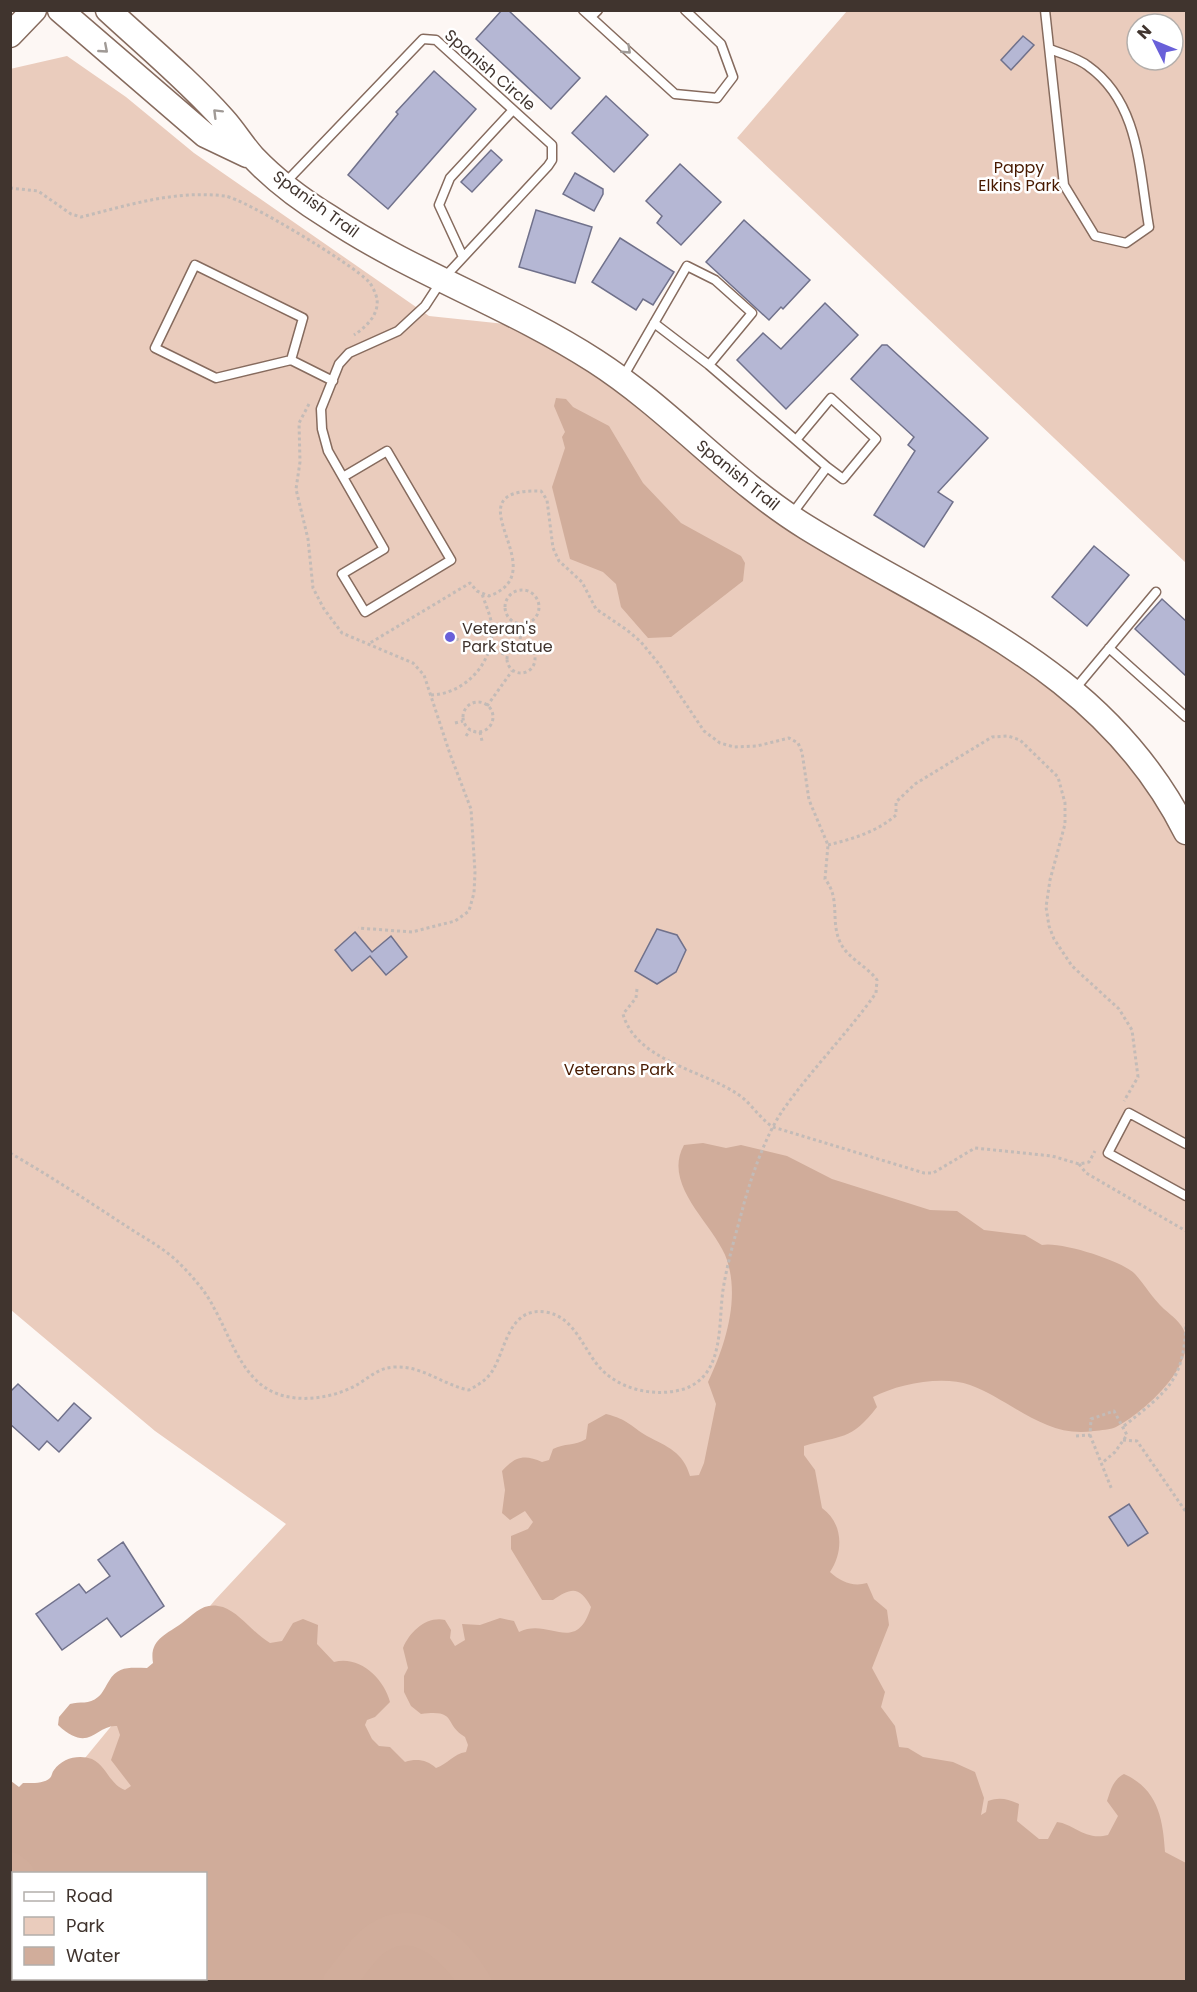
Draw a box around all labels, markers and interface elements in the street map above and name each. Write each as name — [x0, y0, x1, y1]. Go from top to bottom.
north arrow — [1125, 12, 1185, 72]
text: N — [1132, 20, 1157, 44]
street label: Spanish Circle — [439, 24, 541, 116]
one-way arrow — [97, 42, 108, 53]
one-way arrow — [620, 43, 630, 54]
one-way arrow — [213, 110, 224, 121]
park label: Pappy Elkins Park — [978, 156, 1060, 197]
street label: Spanish Trail — [268, 165, 364, 243]
street label: Spanish Trail — [691, 434, 785, 516]
place label: Veteran's Park Statue — [462, 617, 553, 658]
marker: Veteran's Park Statue — [443, 630, 457, 644]
park label: Veterans Park — [564, 1058, 675, 1081]
legend — [12, 1872, 207, 1980]
text: Road — [66, 1883, 113, 1908]
text: Park — [66, 1913, 105, 1938]
text: Water — [66, 1943, 120, 1968]

